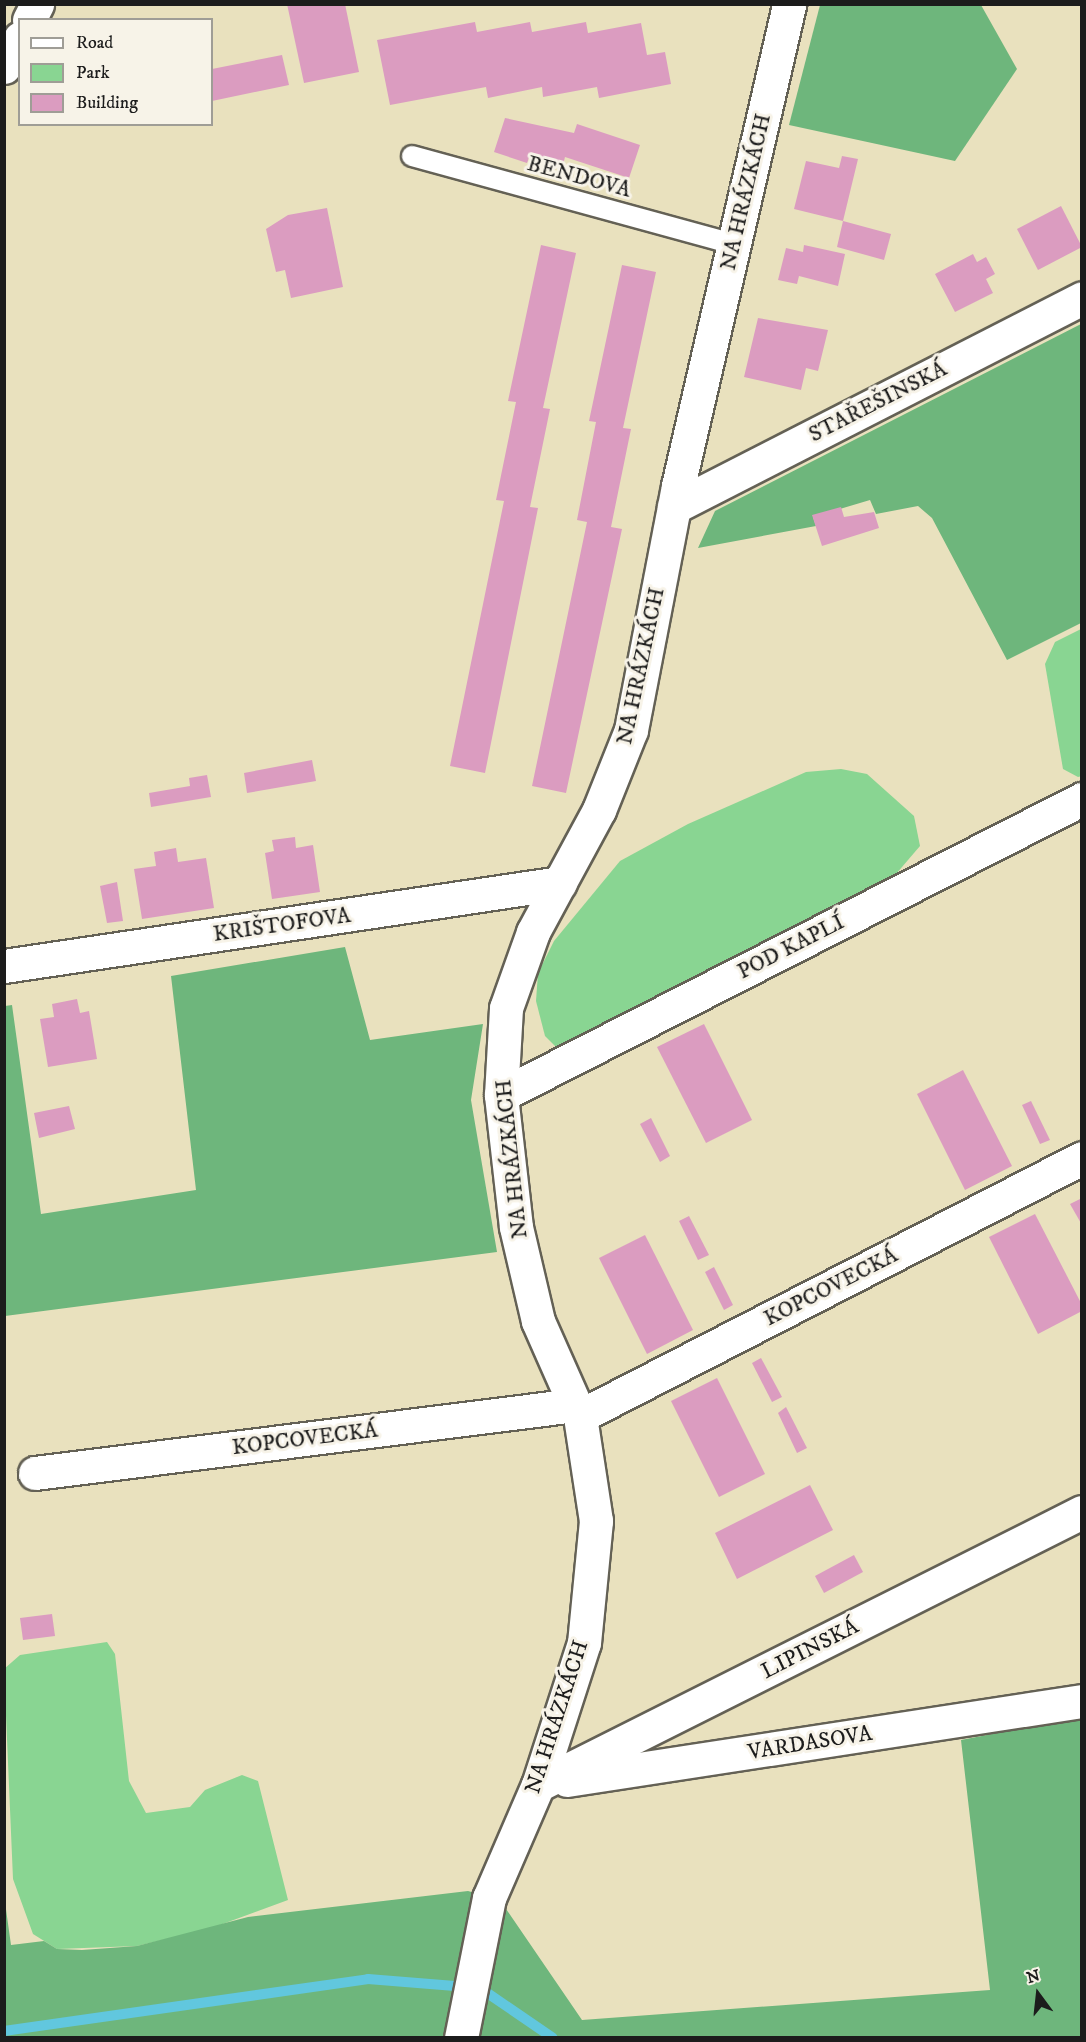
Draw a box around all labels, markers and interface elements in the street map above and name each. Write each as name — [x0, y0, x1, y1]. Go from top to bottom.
legend — [18, 18, 213, 126]
text: Road — [76, 32, 113, 54]
text: Park — [76, 62, 110, 84]
text: Building — [76, 92, 138, 114]
street label: NA HRÁZKÁCH — [715, 111, 777, 273]
street label: BENDOVA — [524, 150, 634, 204]
street label: STAŘEŠINSKÁ — [805, 356, 951, 448]
street label: NA HRÁZKÁCH — [611, 585, 671, 747]
street label: KRIŠTOFOVA — [212, 902, 352, 948]
street label: POD KAPLÍ — [733, 909, 849, 985]
street label: NA HRÁZKÁCH — [491, 1078, 533, 1240]
street label: KOPCOVECKÁ — [760, 1242, 902, 1332]
street label: KOPCOVECKÁ — [231, 1417, 379, 1461]
street label: LIPINSKÁ — [757, 1613, 863, 1685]
street label: NA HRÁZKÁCH — [520, 1637, 594, 1797]
street label: VARDASOVA — [746, 1720, 874, 1766]
north arrow — [1008, 1964, 1068, 2024]
text: N — [1024, 1965, 1042, 1988]

